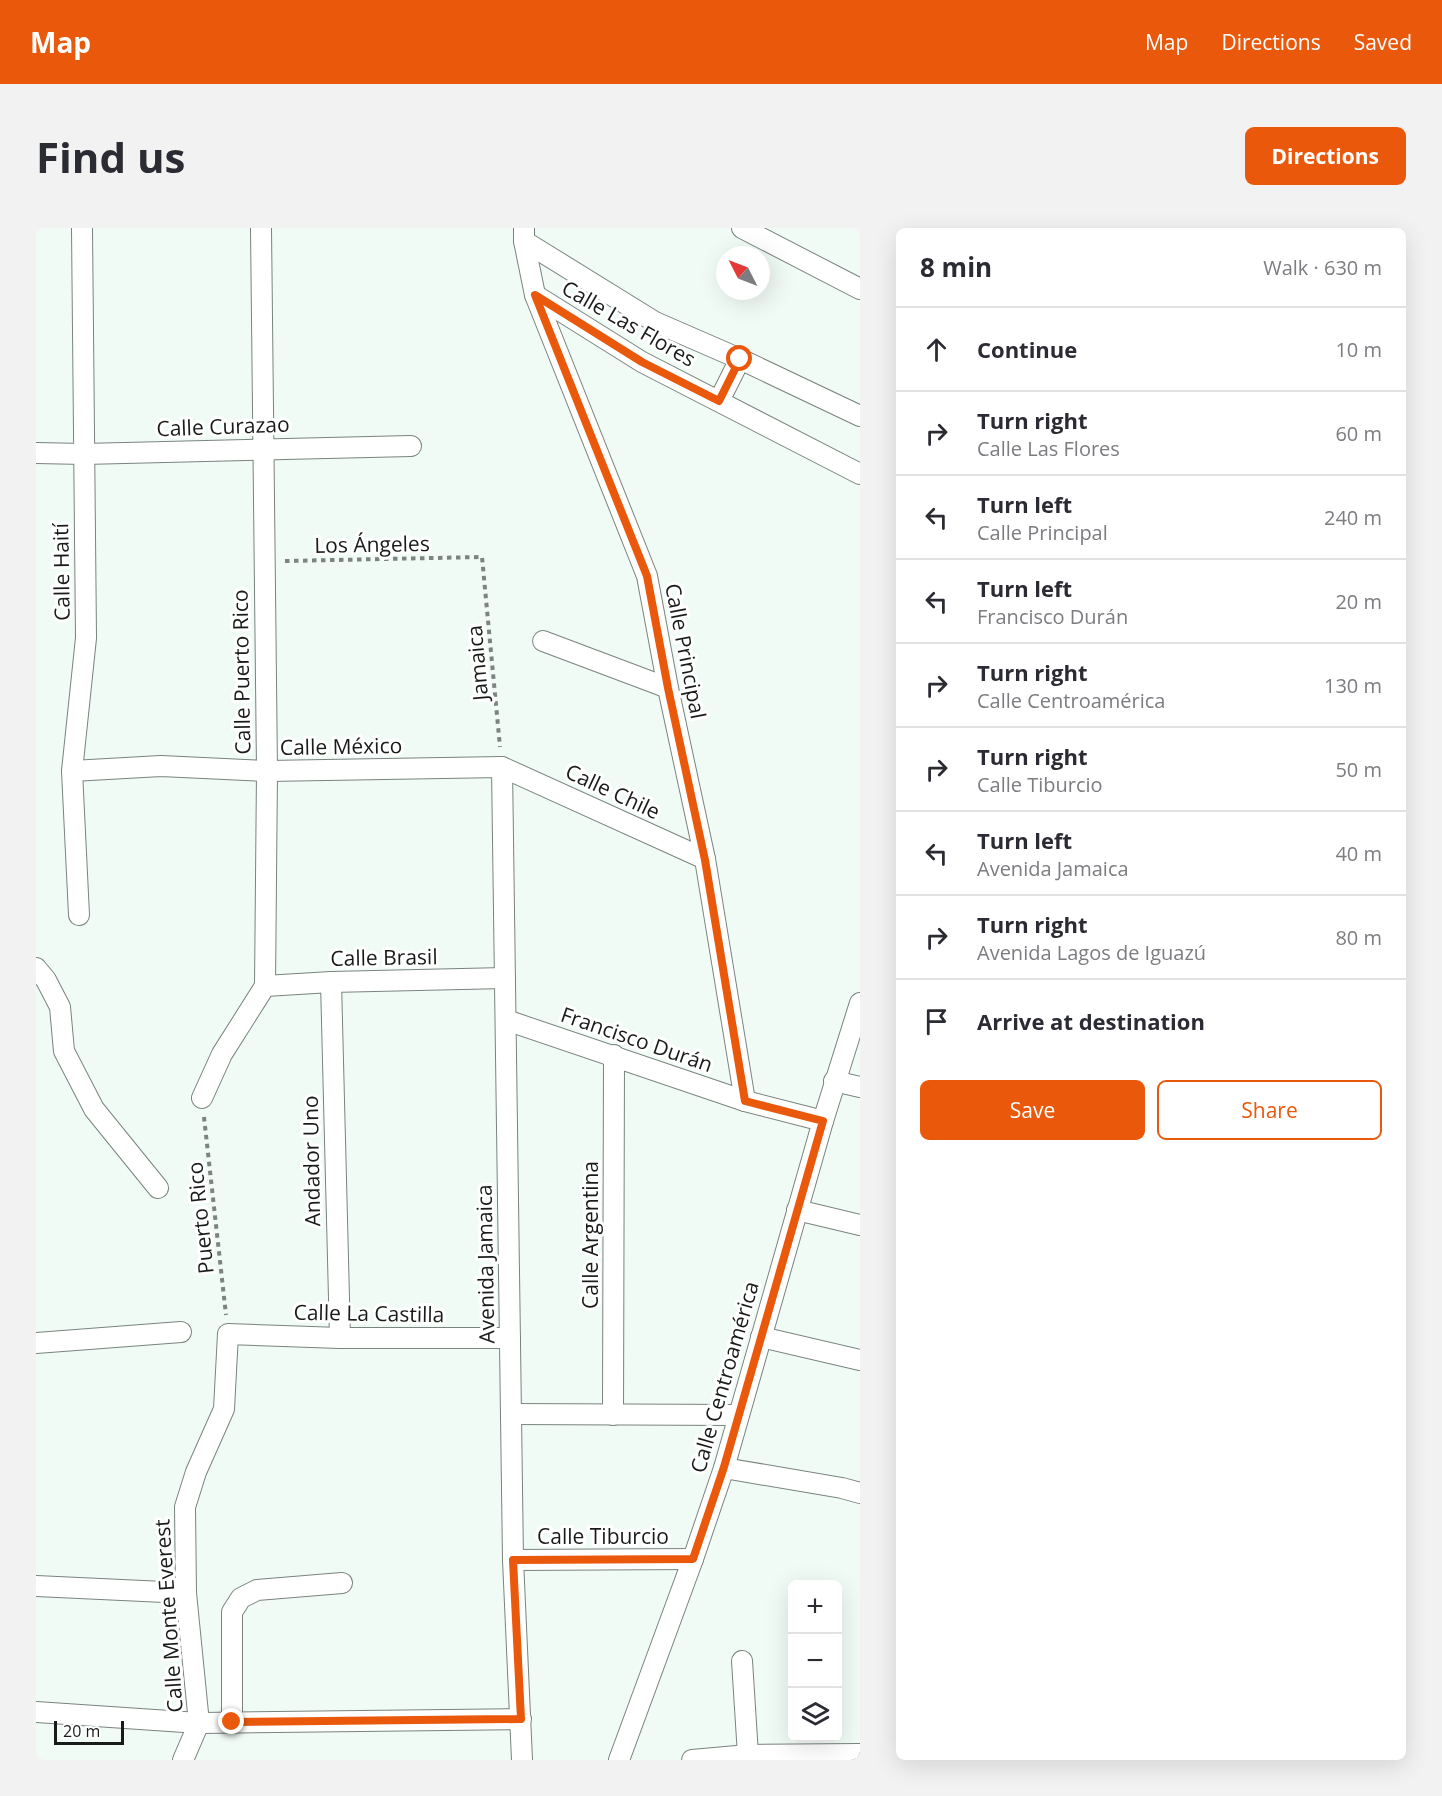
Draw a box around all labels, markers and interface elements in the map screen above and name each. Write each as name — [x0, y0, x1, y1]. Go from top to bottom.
text: Map — [30, 23, 91, 61]
text: Map — [1145, 28, 1188, 56]
text: Directions — [1221, 28, 1321, 56]
text: Saved — [1354, 28, 1412, 56]
button: Directions — [1245, 127, 1406, 185]
text: Find us — [36, 128, 185, 185]
north arrow — [716, 246, 770, 300]
text: 8 min — [920, 249, 992, 285]
text: Walk · 630 m — [1263, 254, 1382, 281]
street label: Calle Las Flores — [557, 273, 701, 373]
icon: ahead — [920, 333, 953, 366]
text: Continue — [977, 334, 1077, 364]
text: 10 m — [1335, 336, 1382, 363]
route start — [726, 345, 752, 371]
text: Turn right — [977, 405, 1088, 435]
street label: Calle Curazao — [156, 410, 290, 442]
icon: right — [920, 417, 953, 450]
text: 60 m — [1335, 420, 1382, 447]
text: Calle Las Flores — [977, 435, 1120, 462]
text: Turn left — [977, 489, 1072, 519]
icon: left — [920, 501, 953, 534]
text: 240 m — [1324, 504, 1382, 531]
text: Calle Principal — [977, 519, 1108, 546]
street label: Calle Haití — [46, 522, 76, 621]
street label: Los Ángeles — [314, 529, 430, 559]
text: Turn left — [977, 573, 1072, 603]
street label: Calle Principal — [659, 581, 713, 721]
icon: left — [920, 585, 953, 618]
text: 20 m — [1335, 588, 1382, 615]
street label: Calle Puerto Rico — [226, 589, 256, 755]
text: Francisco Durán — [977, 603, 1128, 630]
street label: Jamaica — [460, 624, 494, 704]
text: Turn right — [977, 657, 1088, 687]
icon: right — [920, 669, 953, 702]
text: 130 m — [1324, 672, 1382, 699]
text: Calle Centroamérica — [977, 687, 1165, 714]
street label: Calle México — [280, 731, 402, 761]
text: Turn right — [977, 741, 1088, 771]
icon: right — [920, 753, 953, 786]
text: 50 m — [1335, 756, 1382, 783]
street label: Calle Chile — [561, 757, 665, 825]
text: Calle Tiburcio — [977, 771, 1103, 798]
text: Turn left — [977, 825, 1072, 855]
icon: left — [920, 837, 953, 870]
text: 40 m — [1335, 840, 1382, 867]
text: Avenida Jamaica — [977, 855, 1129, 882]
text: Turn right — [977, 909, 1088, 939]
icon: right — [920, 921, 953, 954]
text: 80 m — [1335, 924, 1382, 951]
text: Avenida Lagos de Iguazú — [977, 939, 1206, 966]
street label: Calle Brasil — [330, 942, 438, 972]
street label: Francisco Durán — [557, 1000, 717, 1078]
icon: arrive — [920, 1005, 953, 1038]
text: Arrive at destination — [977, 1006, 1205, 1036]
button: Save — [920, 1080, 1145, 1140]
button: Share — [1157, 1080, 1382, 1140]
street label: Andador Uno — [296, 1095, 326, 1227]
street label: Puerto Rico — [180, 1161, 220, 1275]
street label: Calle Argentina — [576, 1161, 604, 1309]
street label: Avenida Jamaica — [470, 1184, 500, 1344]
street label: Calle Centroamérica — [683, 1278, 765, 1476]
street label: Calle La Castilla — [293, 1298, 445, 1328]
street label: Calle Monte Everest — [147, 1518, 189, 1714]
street label: Calle Tiburcio — [537, 1522, 669, 1550]
map controls — [788, 1580, 842, 1742]
button: + — [788, 1580, 842, 1634]
button: − — [788, 1634, 842, 1688]
button: layers — [788, 1688, 842, 1742]
route end — [218, 1708, 244, 1734]
scale bar — [54, 1718, 124, 1746]
text: 20 m — [63, 1720, 100, 1742]

